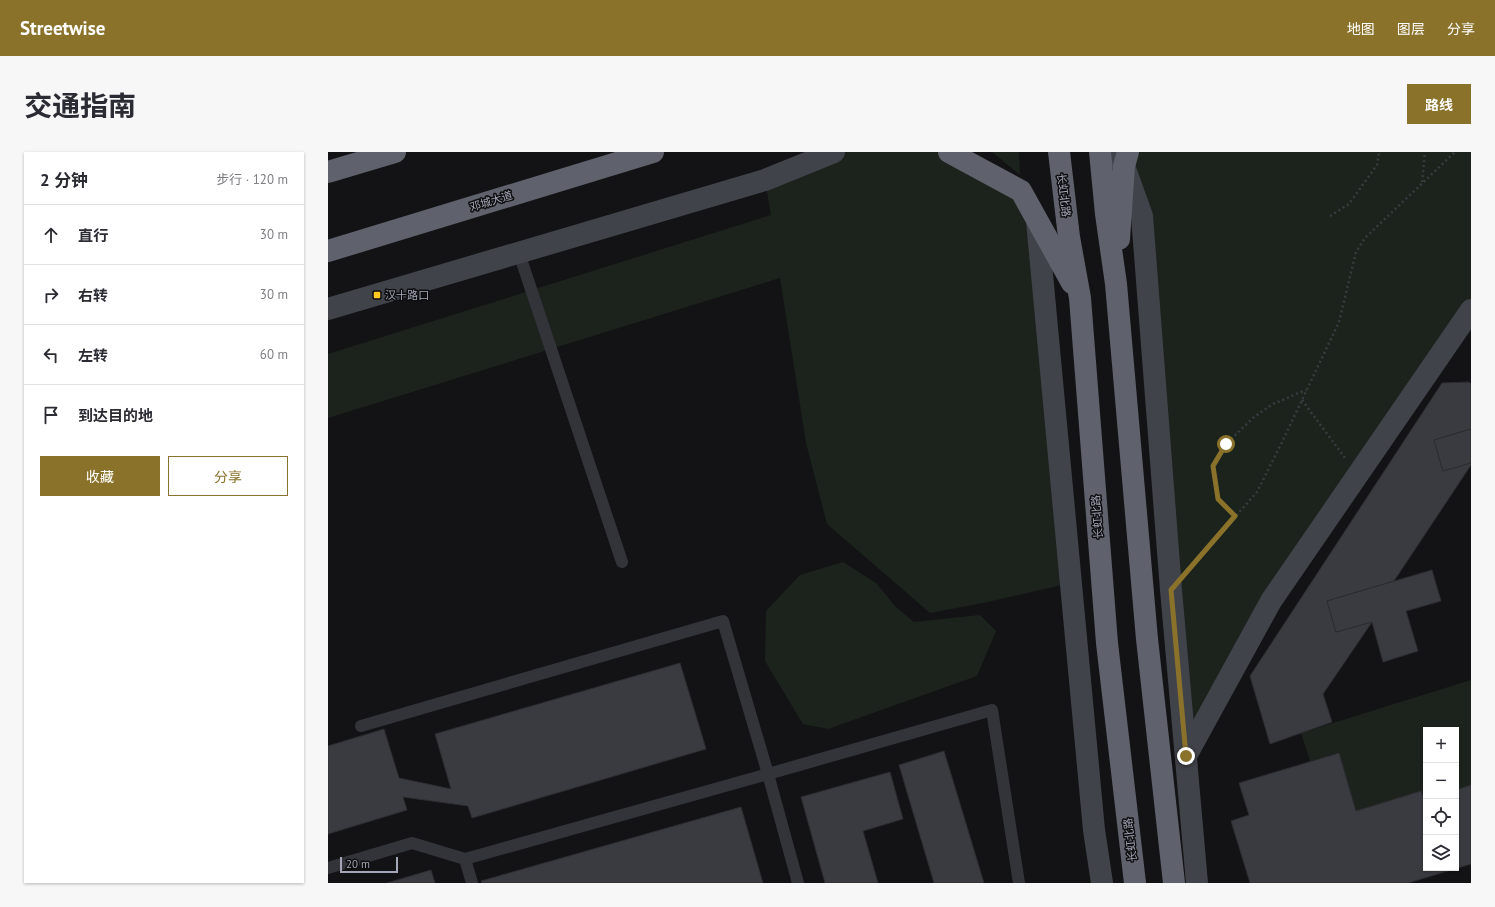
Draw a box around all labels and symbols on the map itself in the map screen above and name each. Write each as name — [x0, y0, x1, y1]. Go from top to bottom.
street label: 长虹北路 — [1054, 172, 1074, 218]
street label: 邓城大道 — [468, 188, 514, 214]
place label: 汉十路口 — [385, 288, 429, 302]
marker: 汉十路口 — [372, 290, 382, 300]
route start — [1217, 435, 1235, 453]
street label: 长虹北路 — [1088, 495, 1106, 539]
route end — [1177, 747, 1195, 765]
street label: 长虹北路 — [1120, 817, 1140, 863]
scale bar — [340, 855, 398, 874]

